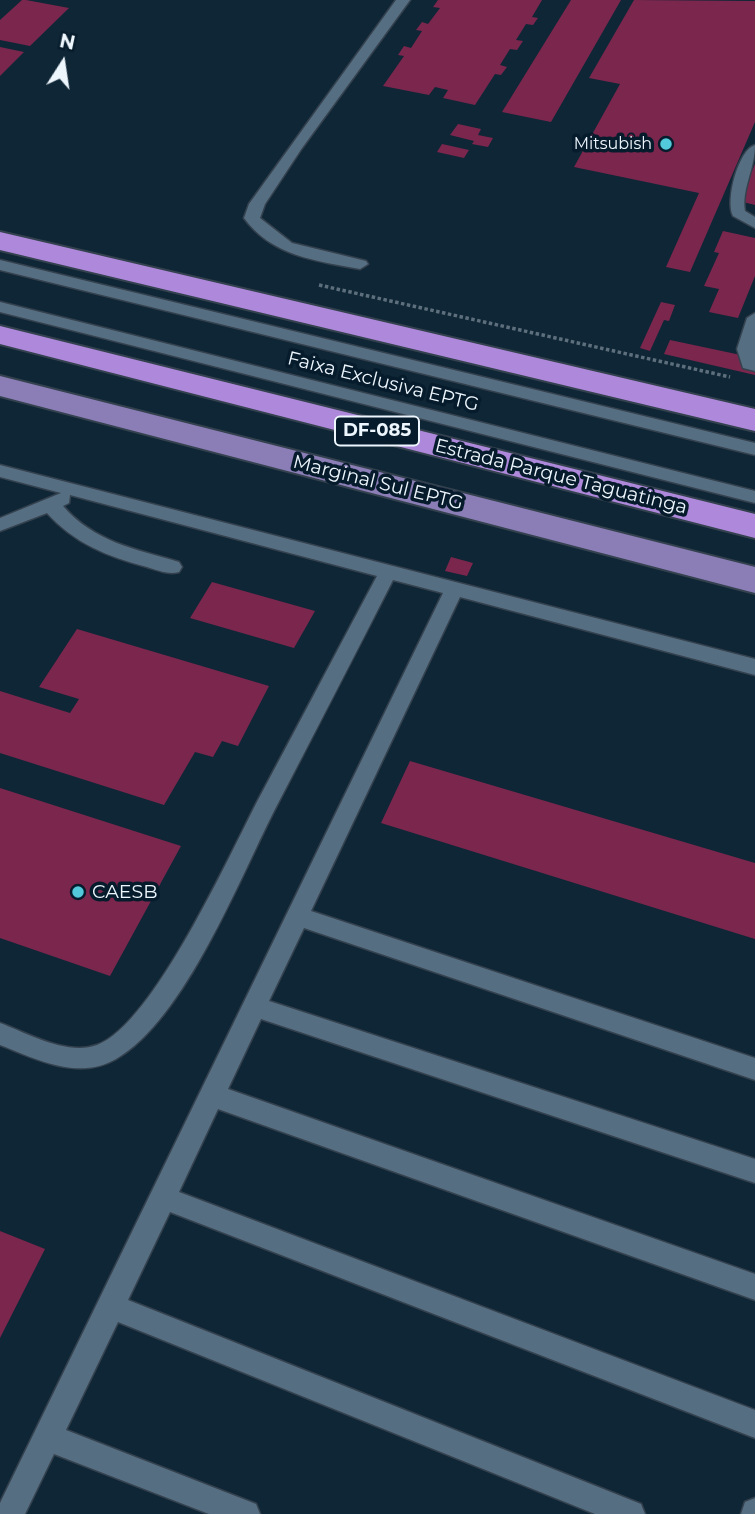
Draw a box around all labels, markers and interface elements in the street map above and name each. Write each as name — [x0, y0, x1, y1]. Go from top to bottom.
north arrow — [28, 28, 98, 98]
text: N — [58, 29, 77, 55]
place label: Mitsubish — [574, 134, 652, 154]
marker: Mitsubish — [658, 136, 674, 152]
street label: Faixa Exclusiva EPTG — [285, 347, 481, 417]
road number: DF-085 — [335, 416, 419, 446]
street label: Estrada Parque Taguatinga — [433, 435, 689, 519]
street label: Marginal Sul EPTG — [291, 451, 465, 515]
place label: CAESB — [92, 881, 157, 903]
marker: CAESB — [70, 884, 86, 900]

